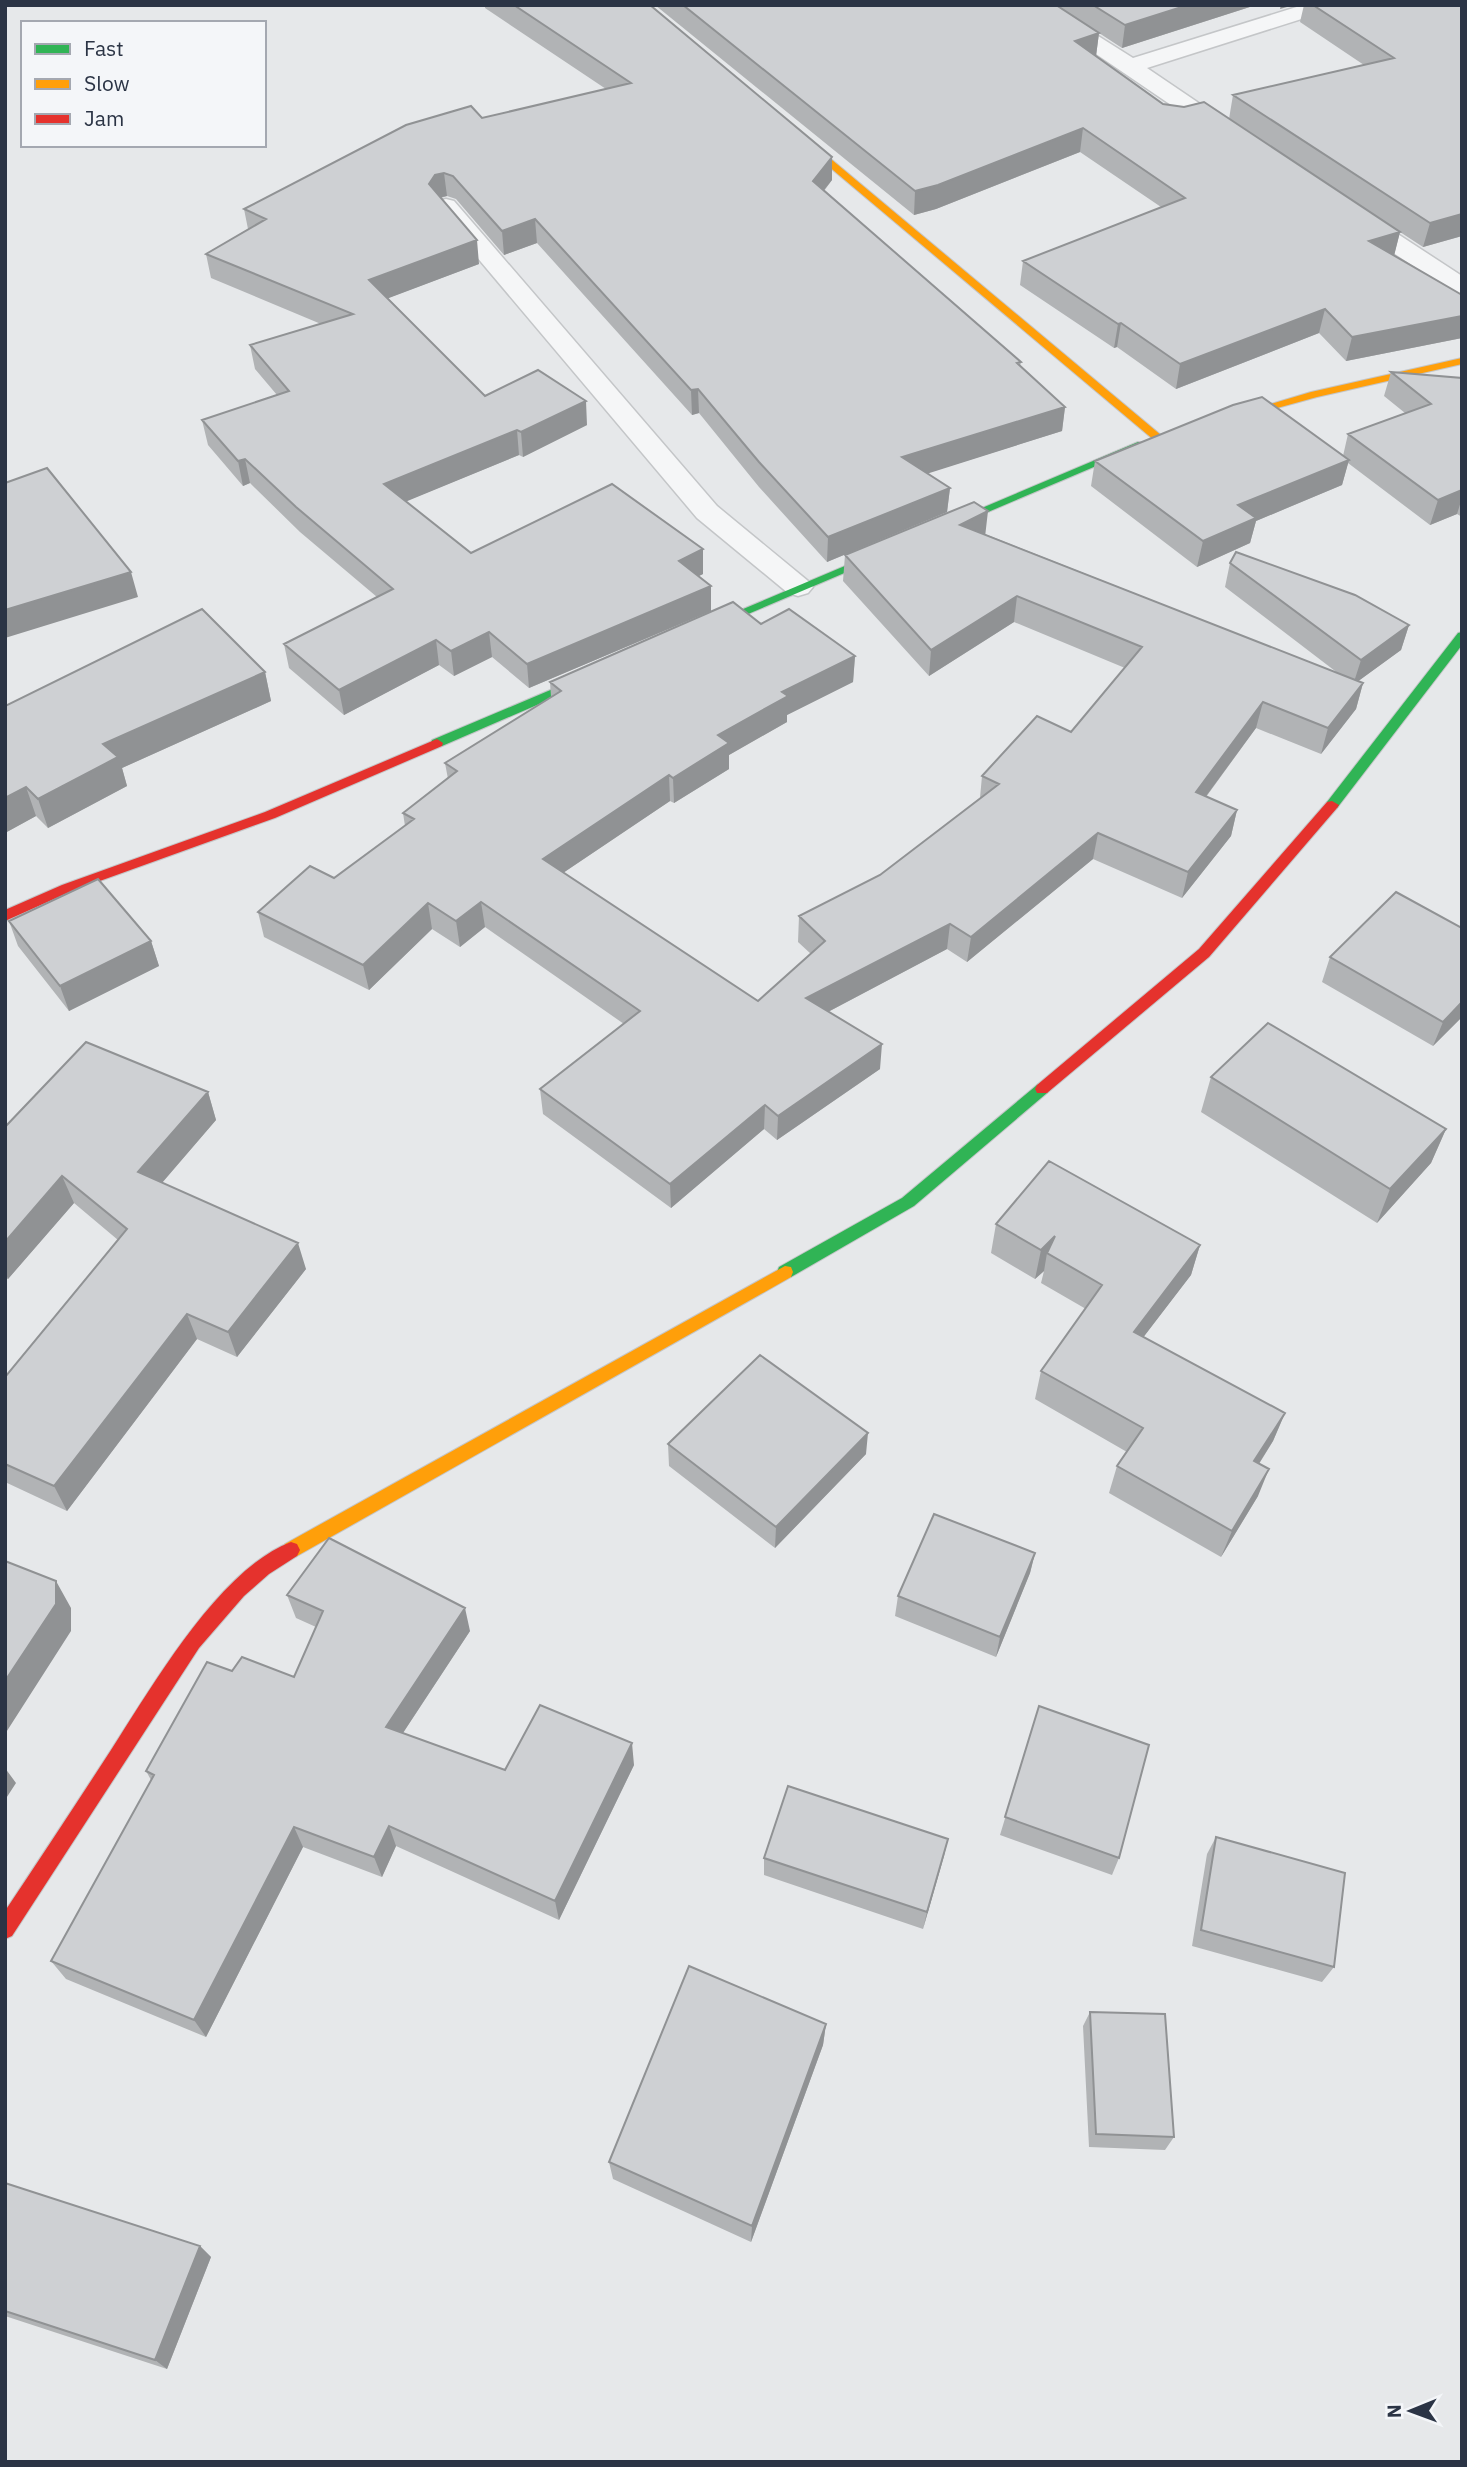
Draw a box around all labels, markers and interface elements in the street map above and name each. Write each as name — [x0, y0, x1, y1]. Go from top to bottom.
legend — [21, 21, 266, 147]
text: Fast — [84, 34, 124, 62]
text: Slow — [84, 69, 130, 97]
text: Jam — [84, 104, 124, 132]
north arrow — [1376, 2376, 1446, 2446]
text: N — [1382, 2404, 1406, 2418]

